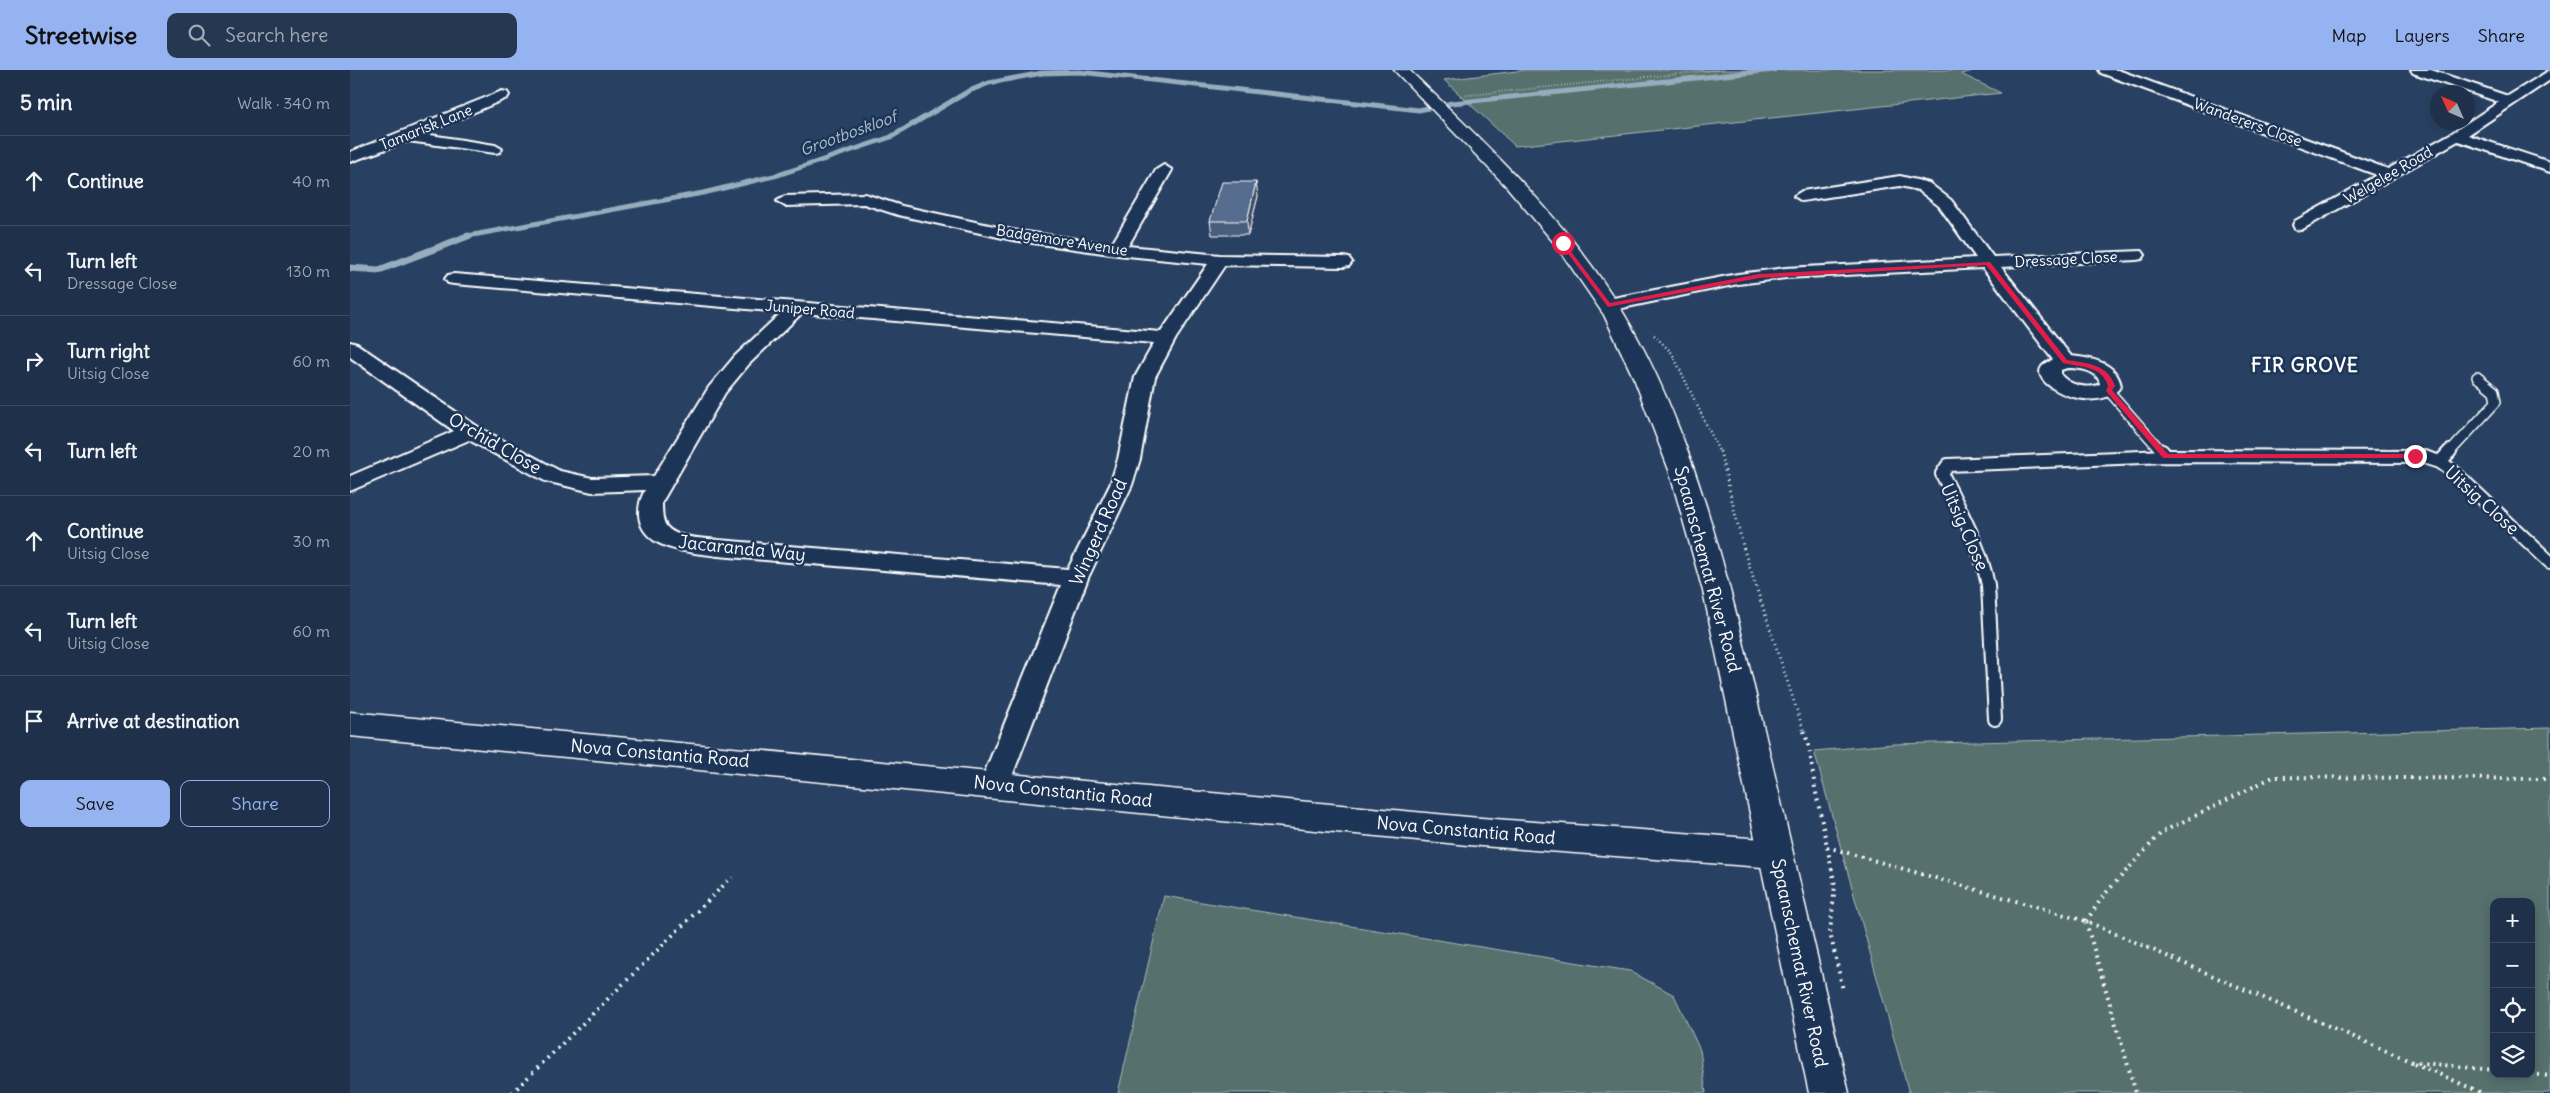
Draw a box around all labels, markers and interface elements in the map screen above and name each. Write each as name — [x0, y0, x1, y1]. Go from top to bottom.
search box — [167, 13, 517, 58]
text: Streetwise — [25, 20, 137, 50]
icon: search — [185, 21, 213, 49]
text: Search here — [225, 23, 328, 47]
text: Map — [2331, 24, 2366, 47]
text: Layers — [2394, 24, 2450, 47]
text: Share — [2478, 24, 2525, 47]
north arrow — [2430, 85, 2475, 130]
text: 5 min — [20, 89, 72, 116]
text: Walk · 340 m — [237, 93, 330, 113]
street label: Wanderers Close — [2191, 94, 2305, 150]
street label: Tamarisk Lane — [377, 100, 475, 154]
water label: Grootboskloof — [797, 105, 902, 160]
street label: Welgelee Road — [2340, 142, 2436, 208]
icon: ahead — [20, 167, 48, 195]
text: Continue — [67, 169, 144, 193]
text: 40 m — [292, 171, 330, 191]
street label: Badgemore Avenue — [995, 220, 1129, 260]
route start — [1552, 232, 1575, 255]
street label: Dressage Close — [2014, 247, 2118, 271]
text: Turn left — [67, 249, 137, 273]
icon: left — [20, 257, 48, 285]
text: 130 m — [286, 261, 330, 281]
text: Dressage Close — [67, 273, 177, 293]
street label: Juniper Road — [764, 296, 856, 322]
text: Turn right — [67, 339, 150, 363]
icon: right — [20, 347, 48, 375]
text: 60 m — [292, 351, 330, 371]
district label: FIR GROVE — [2251, 353, 2359, 377]
text: Uitsig Close — [67, 363, 149, 383]
street label: Orchid Close — [444, 407, 546, 479]
icon: left — [20, 437, 48, 465]
text: Turn left — [67, 439, 137, 463]
text: 20 m — [293, 441, 330, 461]
route end — [2404, 445, 2427, 468]
street label: Uitsig Close — [2440, 460, 2524, 540]
street label: Spaanschemat River Road — [1669, 463, 1747, 675]
street label: Wingerd Road — [1064, 475, 1132, 589]
street label: Uitsig Close — [1936, 480, 1994, 574]
text: Continue — [67, 519, 144, 543]
icon: ahead — [20, 527, 48, 555]
street label: Jacaranda Way — [677, 530, 807, 566]
text: 30 m — [293, 531, 330, 551]
text: Uitsig Close — [67, 543, 149, 563]
text: Turn left — [67, 609, 137, 633]
icon: left — [20, 617, 48, 645]
text: 60 m — [292, 621, 330, 641]
text: Uitsig Close — [67, 633, 149, 653]
icon: arrive — [20, 707, 48, 735]
text: Arrive at destination — [67, 709, 240, 733]
street label: Nova Constantia Road — [570, 734, 751, 772]
street label: Nova Constantia Road — [973, 770, 1154, 812]
button: Save — [20, 780, 170, 827]
button: Share — [180, 780, 330, 827]
street label: Nova Constantia Road — [1376, 811, 1557, 849]
street label: Spaanschemat River Road — [1767, 857, 1833, 1070]
map controls — [2490, 898, 2535, 1078]
button: + — [2490, 898, 2535, 943]
button: − — [2490, 943, 2535, 988]
button: locate — [2490, 988, 2535, 1033]
button: layers — [2490, 1033, 2535, 1078]

